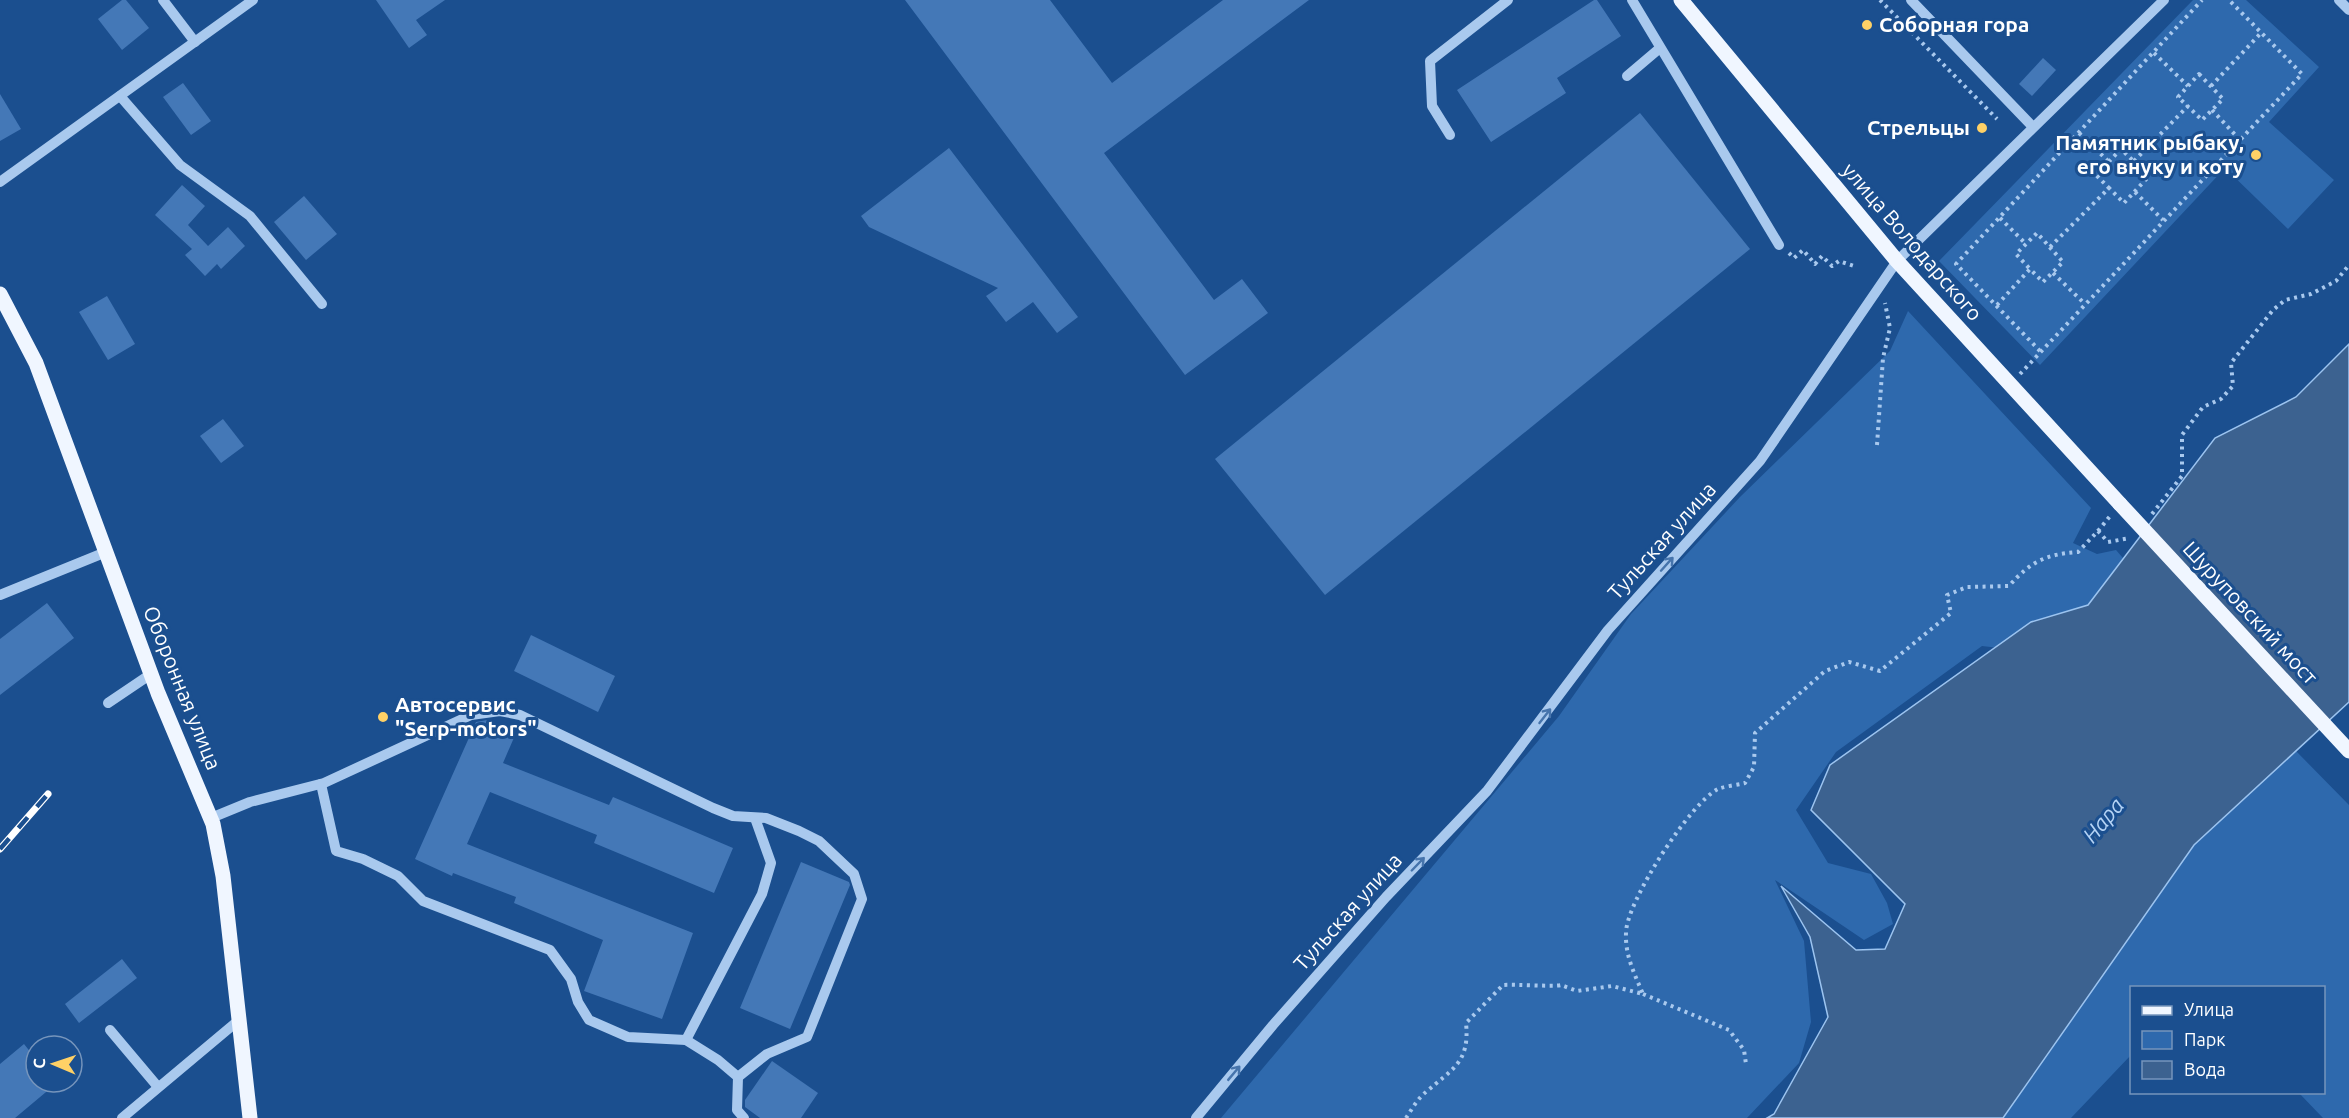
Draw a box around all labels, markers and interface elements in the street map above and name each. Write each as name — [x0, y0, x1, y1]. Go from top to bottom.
place label: Соборная гора — [1879, 12, 2029, 36]
marker: Соборная гора — [1860, 18, 1874, 32]
place label: Стрельцы — [1867, 115, 1970, 139]
marker: Стрельцы — [1975, 121, 1989, 135]
place label: Памятник рыбаку, его внуку и коту — [2055, 130, 2244, 178]
marker: Памятник рыбаку, его внуку и коту — [2249, 148, 2263, 162]
street label: улица Володарского — [1838, 158, 1988, 325]
street label: Тульская улица — [1602, 477, 1720, 604]
street label: Шуруповский мост — [2179, 536, 2323, 689]
one-way arrow — [1660, 557, 1674, 572]
street label: Оборонная улица — [139, 602, 227, 773]
place label: Автосервис "Serp-motors" — [395, 692, 537, 740]
one-way arrow — [1538, 708, 1551, 724]
marker: Автосервис "Serp-motors" — [376, 710, 390, 724]
water label: Нара — [2077, 792, 2128, 847]
street label: Тульская улица — [1288, 848, 1406, 975]
one-way arrow — [1411, 856, 1425, 871]
legend — [2130, 986, 2325, 1094]
text: Улица — [2184, 999, 2234, 1019]
text: Парк — [2184, 1029, 2225, 1049]
north arrow — [24, 1034, 84, 1094]
text: С — [30, 1058, 48, 1069]
text: Вода — [2184, 1059, 2226, 1079]
one-way arrow — [1227, 1065, 1240, 1081]

